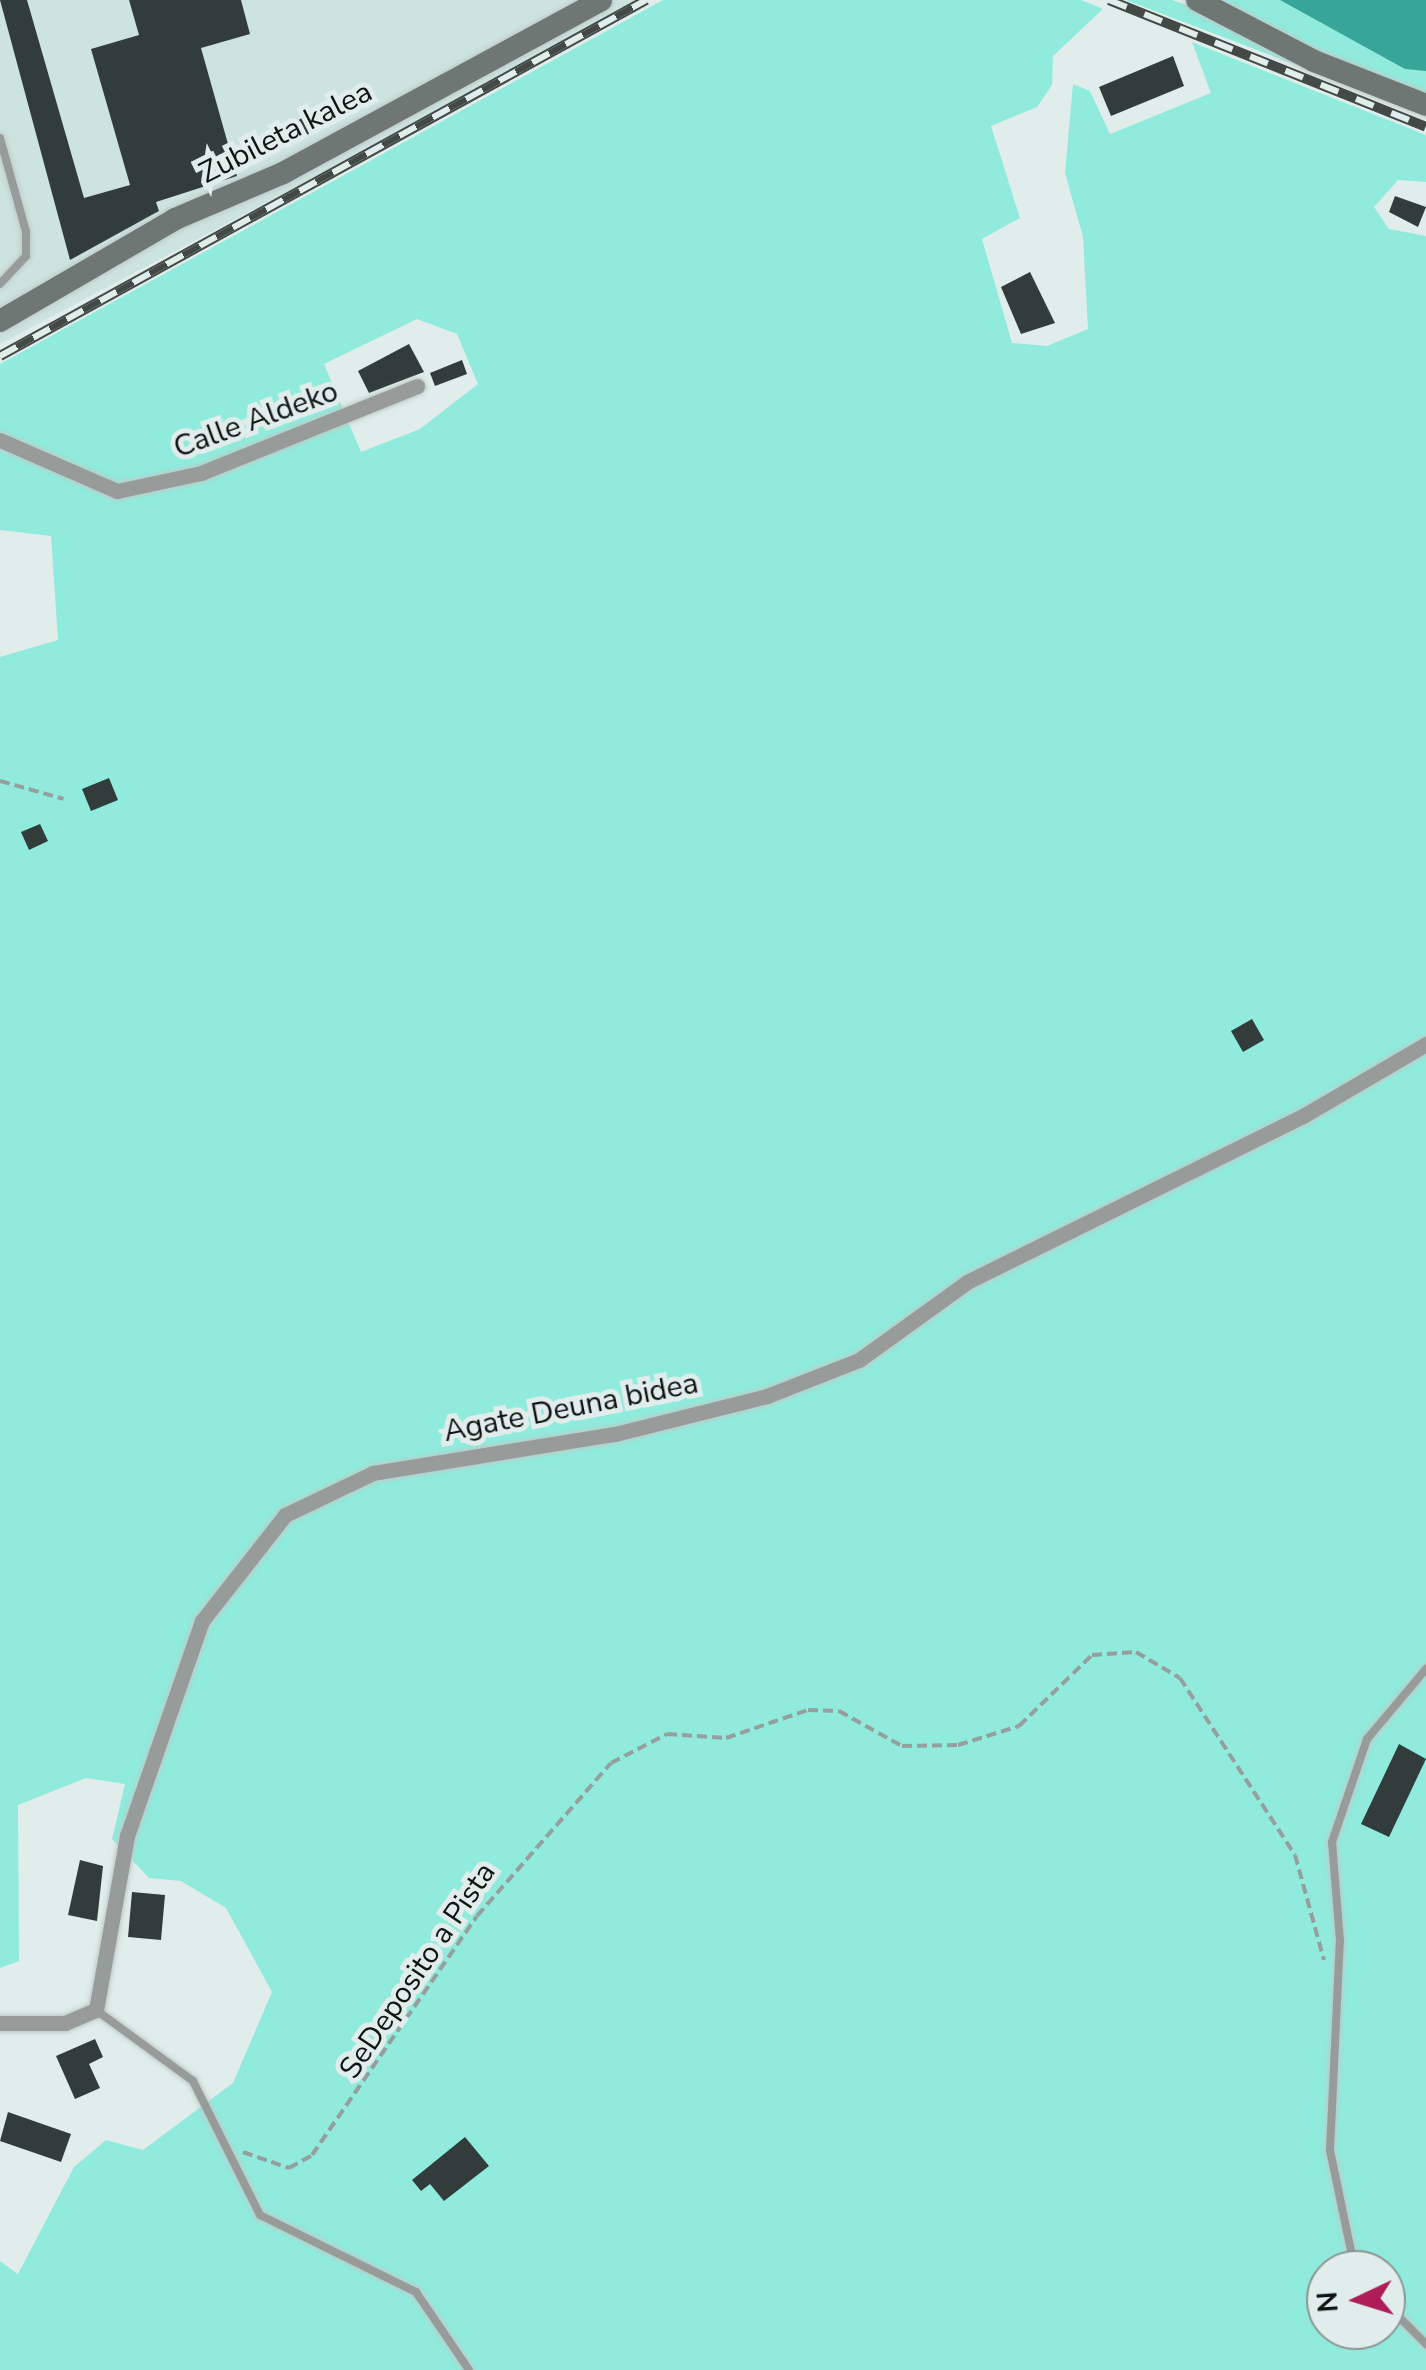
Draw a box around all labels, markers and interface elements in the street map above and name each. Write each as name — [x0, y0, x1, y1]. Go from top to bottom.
street label: Zubileta kalea — [194, 74, 378, 192]
street label: Calle Aldeko — [169, 374, 343, 466]
street label: Agate Deuna bidea — [441, 1366, 701, 1450]
street label: SeDeposito a Pista — [332, 1856, 504, 2086]
north arrow — [1306, 2250, 1406, 2350]
text: N — [1308, 2290, 1348, 2314]

